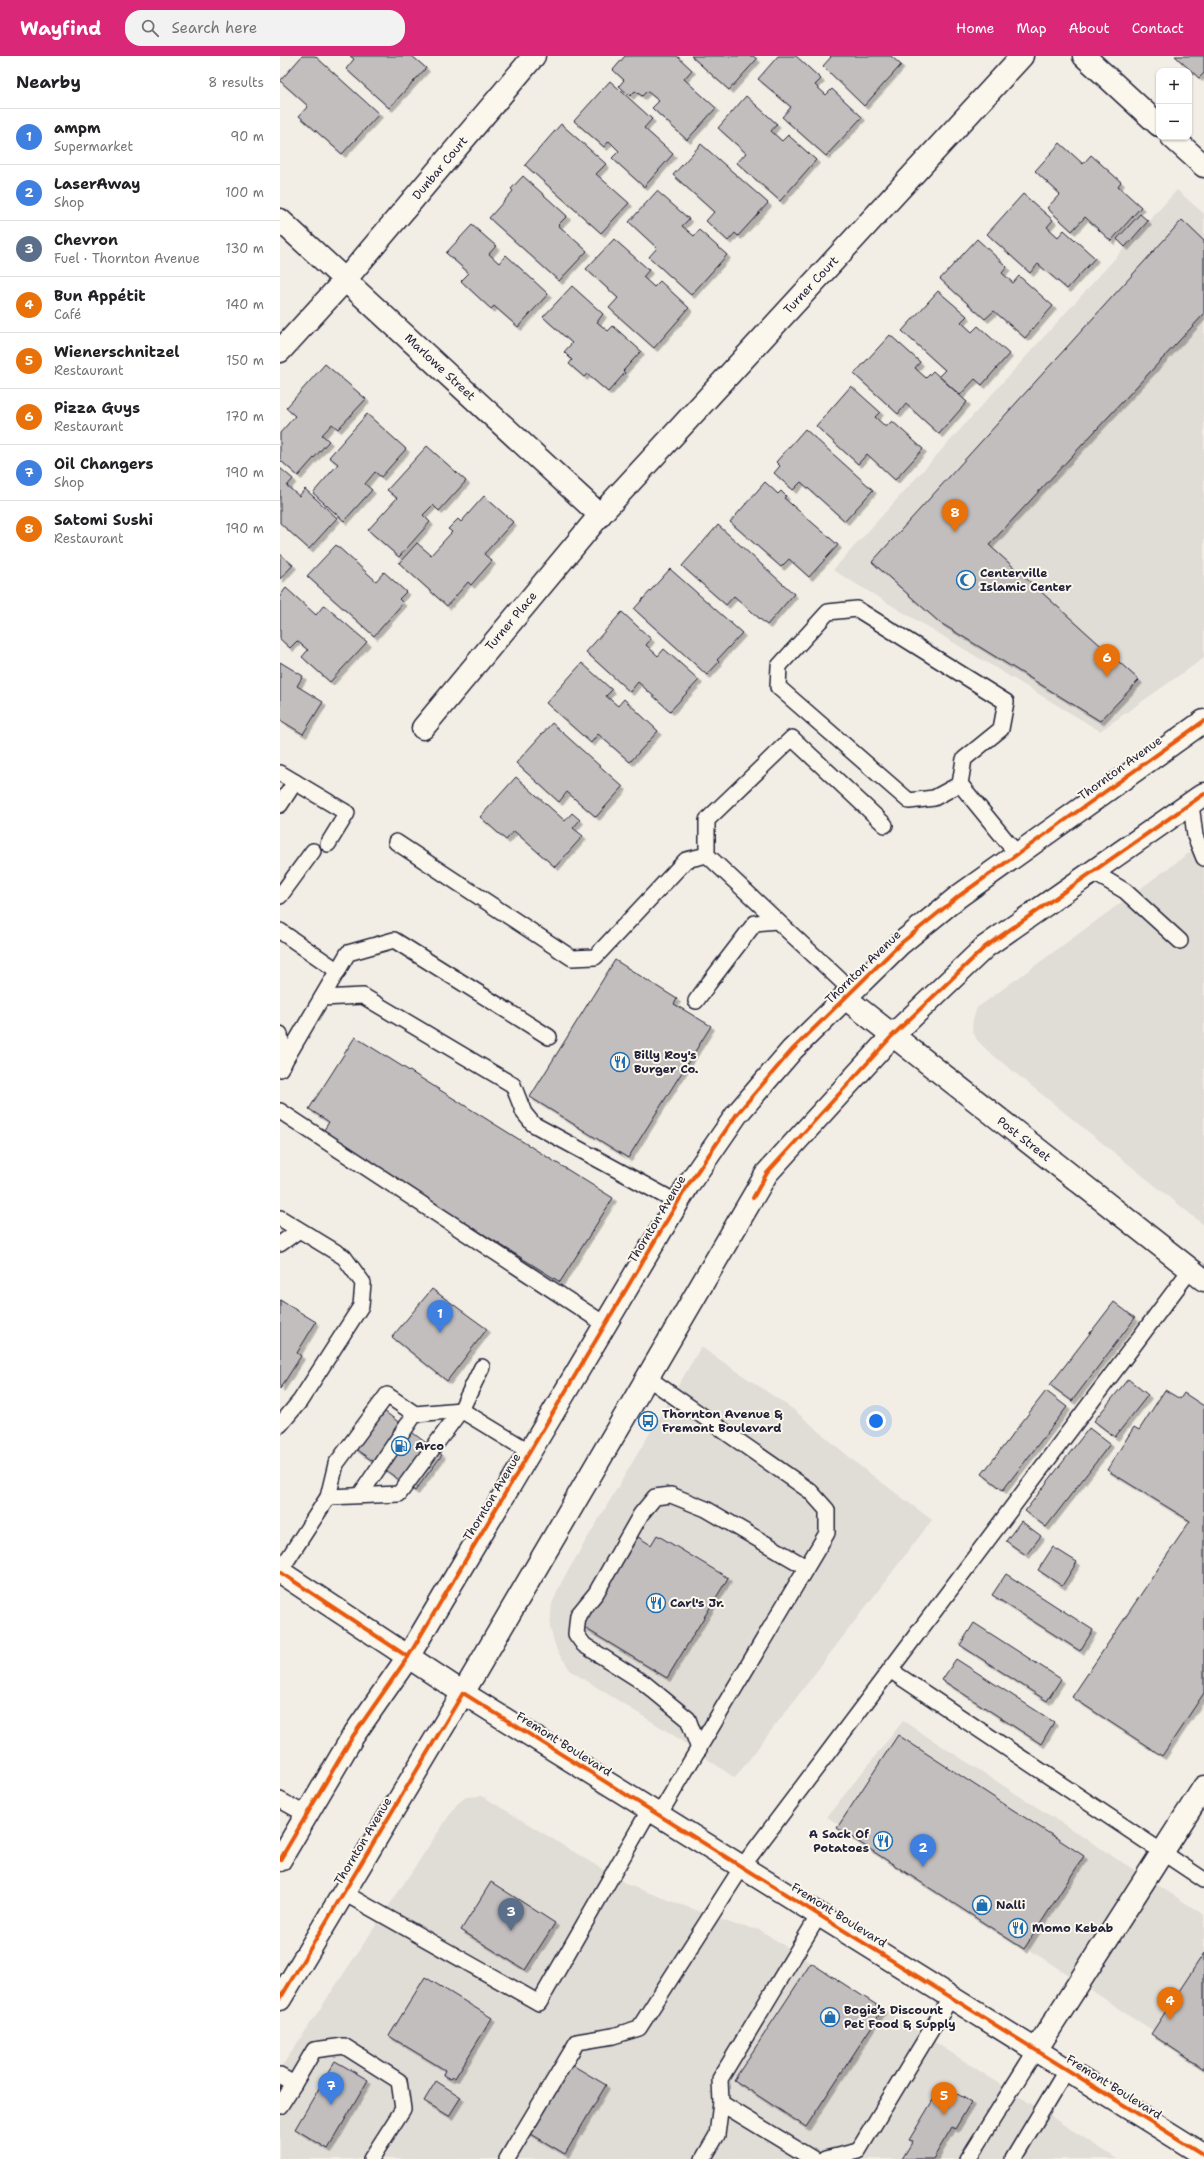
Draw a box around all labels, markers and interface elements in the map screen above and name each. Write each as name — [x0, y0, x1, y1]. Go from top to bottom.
search box — [125, 10, 405, 46]
text: Wayfind — [20, 16, 101, 41]
icon: search — [139, 17, 161, 39]
text: Search here — [171, 18, 257, 38]
text: Home — [956, 19, 995, 37]
text: Map — [1017, 19, 1047, 37]
text: About — [1069, 19, 1110, 37]
text: Contact — [1132, 19, 1184, 37]
map controls — [1156, 68, 1192, 140]
button: + — [1156, 68, 1192, 104]
text: Nearby — [16, 71, 81, 93]
text: 8 results — [208, 74, 264, 91]
button: − — [1156, 104, 1192, 140]
text: ampm — [54, 118, 101, 138]
text: 1 — [26, 128, 32, 145]
text: 90 m — [230, 128, 264, 145]
street label: Dunbar Court — [409, 133, 471, 203]
text: Supermarket — [54, 138, 133, 155]
text: LaserAway — [54, 174, 140, 194]
text: 2 — [24, 184, 34, 201]
text: 100 m — [225, 184, 264, 201]
text: Shop — [54, 194, 84, 211]
text: Chevron — [54, 230, 118, 250]
text: 3 — [24, 240, 34, 257]
text: 130 m — [226, 240, 264, 257]
text: Fuel · Thornton Avenue — [54, 250, 200, 267]
street label: Turner Court — [780, 253, 842, 317]
text: Bun Appétit — [54, 286, 146, 306]
text: 4 — [24, 296, 34, 313]
text: 140 m — [225, 296, 264, 313]
text: Café — [54, 306, 81, 323]
street label: Marlowe Street — [401, 330, 479, 404]
text: Wienerschnitzel — [54, 342, 179, 362]
text: 5 — [25, 352, 33, 369]
text: 150 m — [226, 352, 264, 369]
text: Restaurant — [54, 362, 124, 379]
text: Pizza Guys — [54, 398, 140, 418]
text: 6 — [24, 408, 34, 425]
text: 170 m — [226, 408, 264, 425]
text: Restaurant — [54, 418, 124, 435]
text: Oil Changers — [54, 454, 154, 474]
text: 7 — [24, 464, 34, 481]
text: 190 m — [225, 464, 264, 481]
text: Shop — [54, 474, 84, 491]
pin: 8 — [942, 499, 968, 532]
text: Satomi Sushi — [54, 510, 153, 530]
text: 8 — [24, 520, 34, 537]
text: 190 m — [225, 520, 264, 537]
text: Restaurant — [54, 530, 124, 547]
place label: Centerville Islamic Center — [980, 565, 1072, 595]
mosque icon: Centerville Islamic Center — [955, 569, 977, 591]
street label: Turner Place — [482, 588, 541, 654]
pin: 6 — [1094, 644, 1120, 677]
street label: Thornton Avenue — [1075, 732, 1165, 804]
street label: Thornton Avenue — [822, 926, 905, 1007]
place label: Billy Roy's Burger Co. — [634, 1047, 699, 1077]
restaurant icon: Billy Roy's Burger Co. — [609, 1051, 631, 1073]
street label: Post Street — [994, 1113, 1054, 1165]
street label: Thornton Avenue — [624, 1172, 690, 1266]
pin: 1 — [427, 1300, 453, 1333]
place label: Thornton Avenue & Fremont Boulevard — [662, 1406, 783, 1436]
bus stop icon: Thornton Avenue & Fremont Boulevard — [637, 1410, 659, 1432]
your location — [866, 1411, 886, 1431]
fuel station icon: Arco — [390, 1435, 412, 1457]
place label: Arco — [415, 1438, 444, 1454]
street label: Thornton Avenue — [459, 1450, 525, 1544]
restaurant icon: Carl's Jr. — [645, 1592, 667, 1614]
place label: Carl's Jr. — [670, 1595, 725, 1611]
street label: Fremont Boulevard — [513, 1708, 615, 1780]
street label: Thornton Avenue — [330, 1794, 396, 1888]
place label: A Sack Of Potatoes — [809, 1826, 869, 1856]
restaurant icon: A Sack Of Potatoes — [872, 1830, 894, 1852]
pin: 2 — [910, 1834, 936, 1867]
street label: Fremont Boulevard — [788, 1879, 890, 1951]
shop icon: Nalli — [971, 1894, 993, 1916]
place label: Nalli — [996, 1897, 1026, 1913]
pin: 3 — [498, 1898, 524, 1931]
restaurant icon: Momo Kebab — [1007, 1917, 1029, 1939]
place label: Momo Kebab — [1032, 1920, 1113, 1936]
pin: 4 — [1157, 1987, 1183, 2020]
place label: Bogie’s Discount Pet Food & Supply — [844, 2002, 955, 2032]
shop icon: Bogie’s Discount Pet Food & Supply — [819, 2006, 841, 2028]
street label: Fremont Boulevard — [1063, 2051, 1165, 2123]
pin: 7 — [318, 2072, 344, 2105]
pin: 5 — [931, 2082, 957, 2115]

